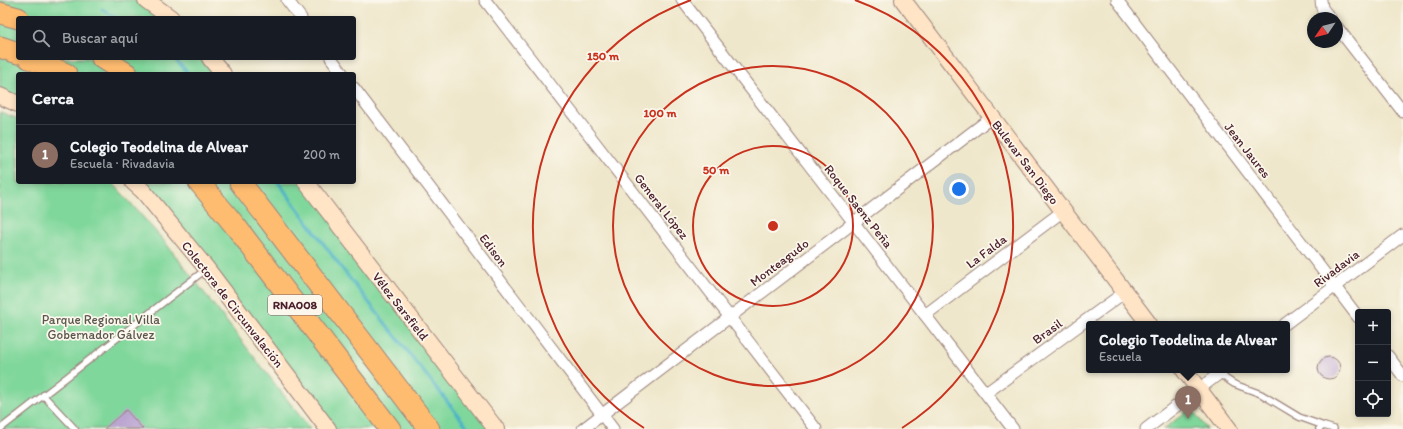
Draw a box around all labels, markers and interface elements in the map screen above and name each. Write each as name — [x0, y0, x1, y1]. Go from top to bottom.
north arrow — [1307, 12, 1343, 48]
search box — [16, 16, 356, 60]
icon: search — [30, 27, 52, 49]
text: Buscar aquí — [62, 29, 138, 47]
text: 150 m — [587, 49, 620, 63]
text: Cerca — [32, 88, 74, 108]
text: 100 m — [643, 106, 677, 120]
street label: Bulevar San Diego — [989, 117, 1062, 208]
street label: Jean Jaures — [1221, 120, 1274, 181]
text: Colegio Teodelina de Alvear — [70, 138, 248, 156]
text: 1 — [42, 147, 48, 162]
text: 200 m — [303, 147, 340, 162]
text: Escuela · Rivadavia — [70, 156, 175, 171]
street label: Roque Saenz Peña — [821, 162, 896, 251]
text: 50 m — [703, 163, 730, 177]
street label: General López — [631, 170, 692, 242]
your location — [949, 179, 969, 199]
centre of rings — [766, 219, 780, 233]
street label: Edison — [476, 231, 511, 270]
street label: La Falda — [963, 231, 1010, 271]
street label: Monteagudo — [747, 235, 812, 289]
street label: Colectora de Circunvalación — [179, 238, 287, 371]
street label: Rivadavia — [1311, 246, 1362, 290]
street label: Vélez Sarsfield — [369, 269, 432, 343]
road number: RNA008 — [268, 295, 322, 315]
map controls — [1355, 309, 1391, 417]
button: + — [1355, 309, 1391, 345]
park label: Parque Regional Villa Gobernador Gálvez — [42, 312, 160, 342]
street label: Brasil — [1029, 315, 1065, 347]
popup — [1086, 321, 1290, 373]
text: Colegio Teodelina de Alvear — [1099, 331, 1277, 349]
button: − — [1355, 345, 1391, 381]
text: Escuela — [1099, 349, 1142, 364]
button: locate — [1355, 381, 1391, 417]
pin: 1 — [1175, 386, 1201, 419]

